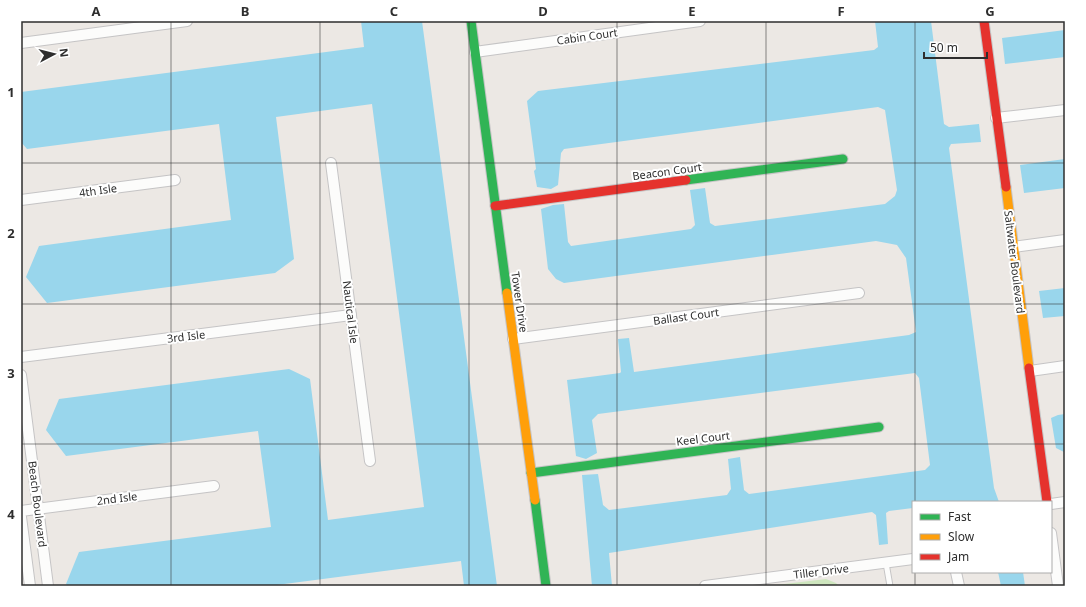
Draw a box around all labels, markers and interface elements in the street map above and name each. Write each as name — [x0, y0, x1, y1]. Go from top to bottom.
text: A — [92, 2, 101, 20]
text: B — [241, 2, 249, 20]
text: C — [390, 2, 398, 20]
text: D — [538, 2, 548, 20]
text: E — [688, 2, 696, 20]
text: F — [837, 2, 845, 20]
text: G — [985, 2, 995, 20]
street label: Cabin Court — [556, 24, 618, 48]
north arrow — [34, 34, 74, 74]
scale bar — [924, 34, 987, 60]
text: 50 m — [930, 39, 958, 56]
text: N — [56, 47, 72, 58]
text: 1 — [7, 83, 15, 101]
street label: Beacon Court — [631, 159, 703, 183]
street label: 4th Isle — [78, 180, 118, 200]
street label: Saltwater Boulevard — [1001, 210, 1029, 314]
text: 2 — [7, 224, 15, 242]
street label: Tower Drive — [508, 271, 532, 333]
street label: Nautical Isle — [340, 280, 362, 344]
street label: Ballast Court — [652, 304, 720, 328]
street label: 3rd Isle — [166, 326, 206, 346]
text: 3 — [7, 364, 15, 382]
street label: Keel Court — [675, 427, 731, 449]
street label: Beach Boulevard — [25, 460, 51, 548]
street label: 2nd Isle — [96, 488, 138, 508]
legend — [912, 501, 1052, 573]
text: 4 — [7, 505, 15, 523]
text: Fast — [948, 508, 972, 525]
text: Slow — [948, 528, 975, 545]
text: Jam — [947, 548, 969, 565]
street label: Tiller Drive — [793, 560, 849, 582]

